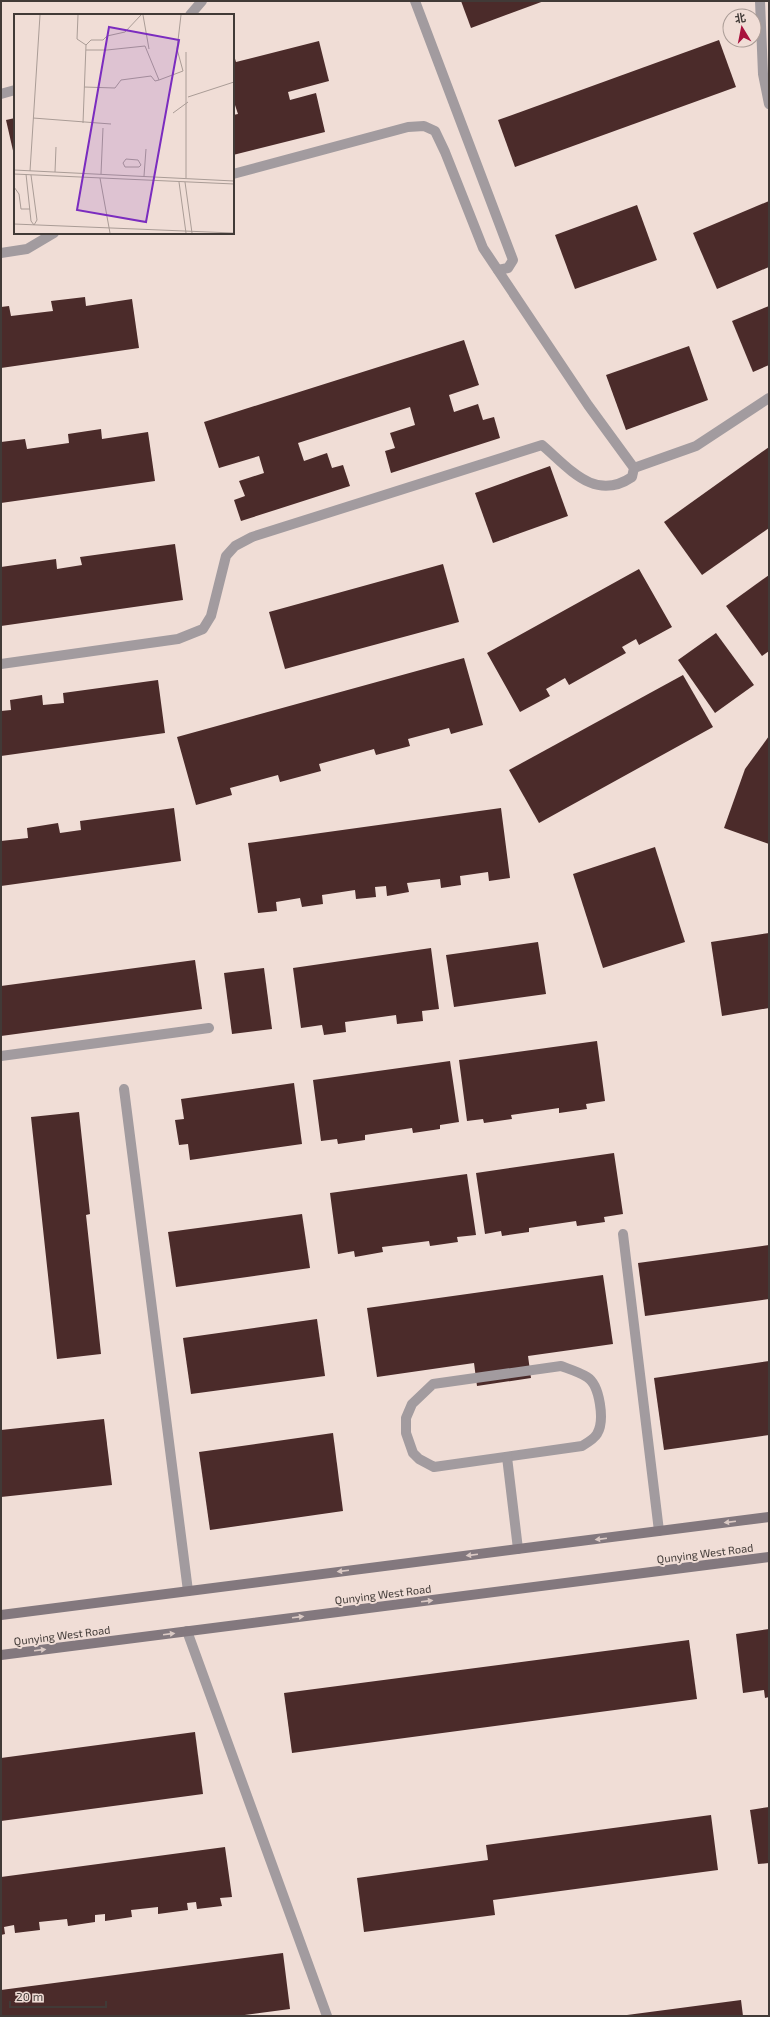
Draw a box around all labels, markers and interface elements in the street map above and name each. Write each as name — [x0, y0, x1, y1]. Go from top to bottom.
north arrow — [722, 8, 762, 48]
text: 北 — [734, 10, 747, 25]
inset map — [14, 14, 234, 234]
one-way arrow — [724, 1519, 736, 1525]
one-way arrow — [595, 1536, 607, 1542]
street label: Qunying West Road — [656, 1541, 754, 1566]
one-way arrow — [466, 1552, 478, 1558]
one-way arrow — [337, 1568, 349, 1575]
street label: Qunying West Road — [334, 1582, 432, 1607]
one-way arrow — [421, 1598, 433, 1604]
one-way arrow — [292, 1614, 304, 1620]
street label: Qunying West Road — [13, 1623, 111, 1648]
one-way arrow — [163, 1631, 175, 1637]
one-way arrow — [34, 1647, 46, 1653]
scale bar — [10, 1983, 106, 2009]
text: 20 m — [16, 1989, 43, 2003]

